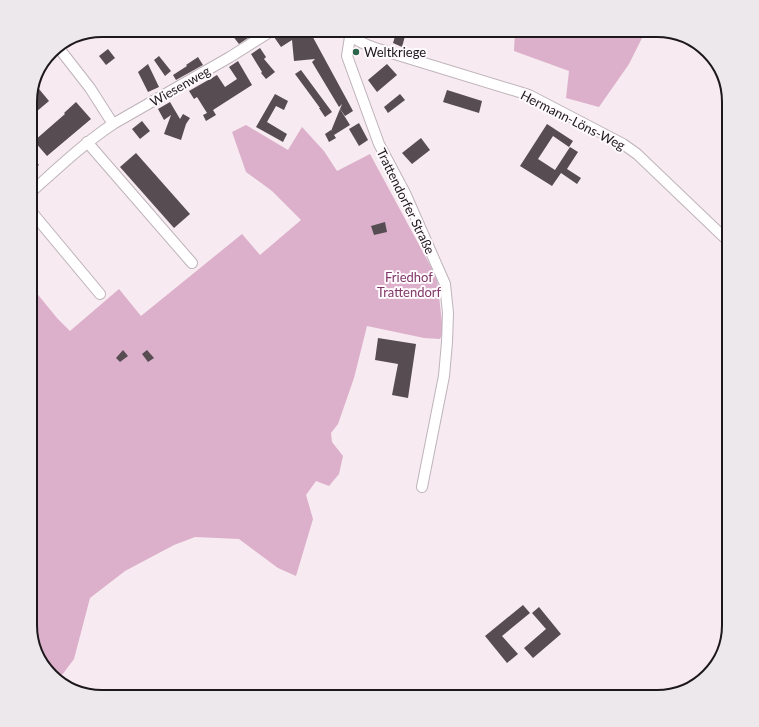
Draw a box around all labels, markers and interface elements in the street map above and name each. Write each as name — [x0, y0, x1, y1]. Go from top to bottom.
place label: Weltkriege — [364, 44, 426, 60]
marker: Weltkriege — [351, 47, 361, 57]
street label: Wiesenweg — [147, 62, 213, 110]
street label: Hermann-Löns-Weg — [518, 87, 628, 153]
street label: Trattendorfer Straße — [373, 146, 439, 257]
park label: Friedhof Trattendorf — [377, 269, 442, 300]

